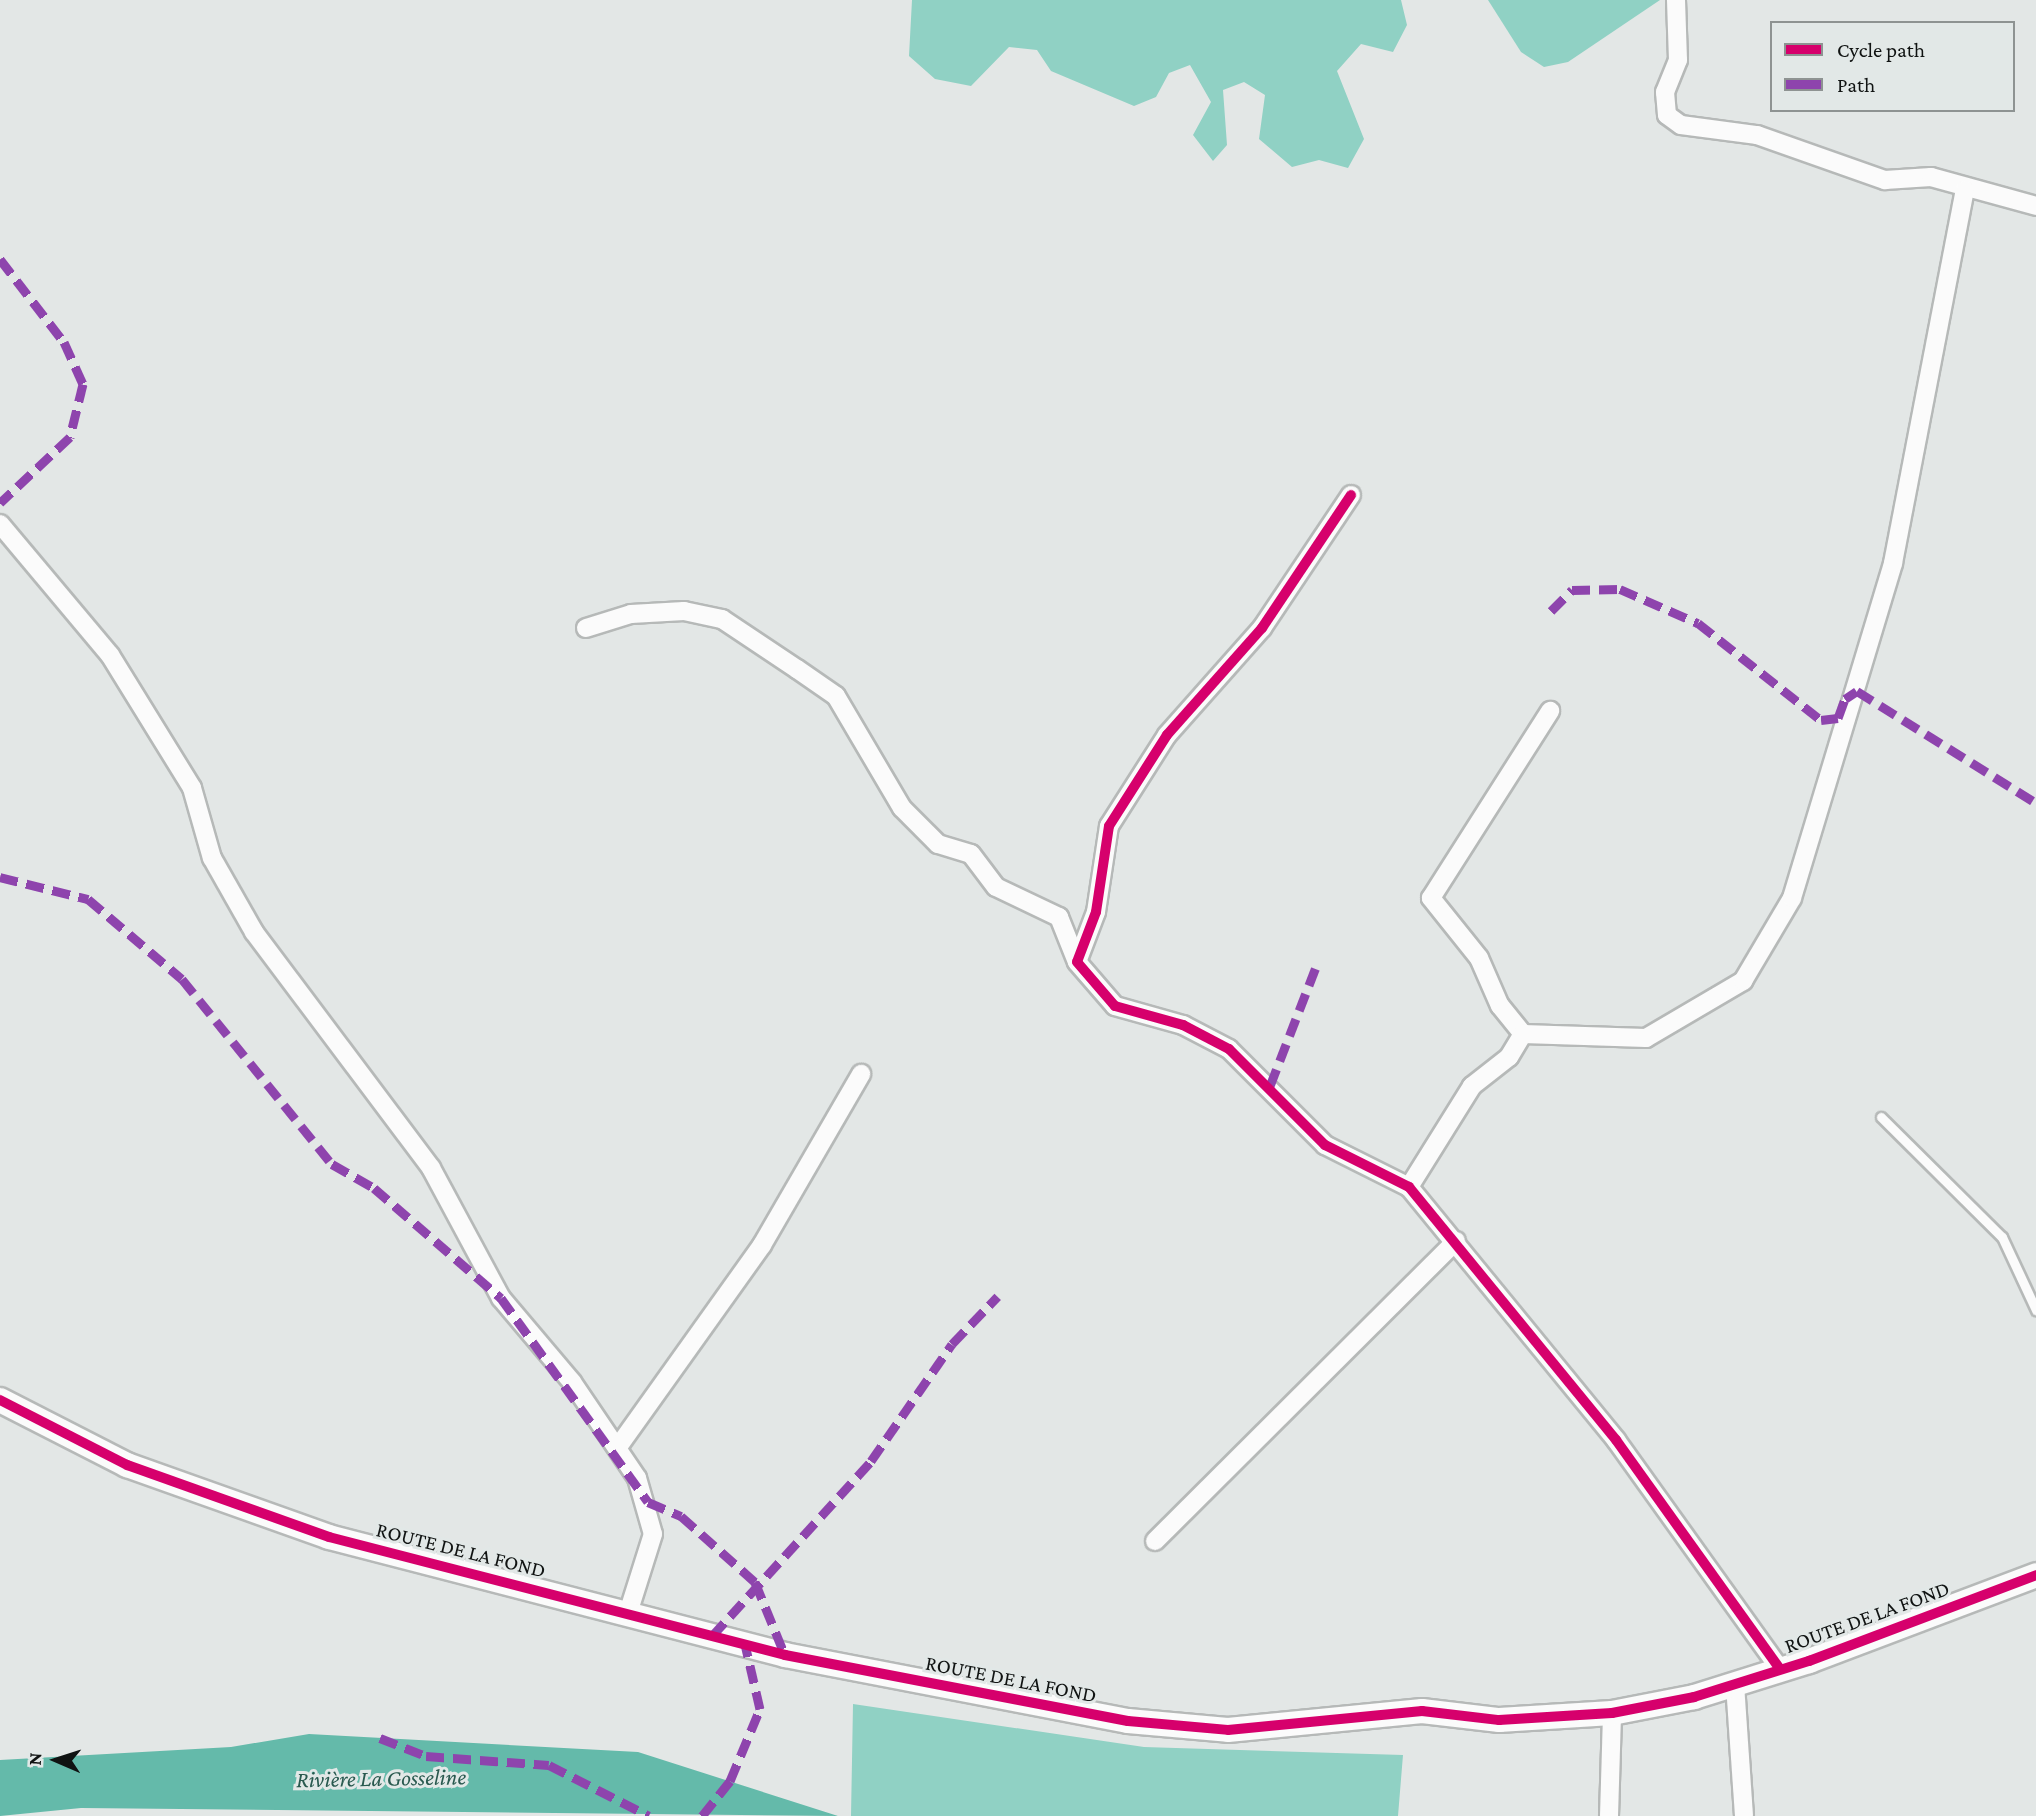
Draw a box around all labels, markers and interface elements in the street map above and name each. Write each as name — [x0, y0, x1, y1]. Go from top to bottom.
legend — [1770, 21, 2015, 112]
text: Cycle path — [1837, 38, 1925, 62]
text: Path — [1837, 73, 1875, 97]
street label: ROUTE DE LA FOND — [374, 1517, 548, 1583]
street label: ROUTE DE LA FOND — [1781, 1575, 1953, 1659]
street label: ROUTE DE LA FOND — [923, 1650, 1099, 1708]
north arrow — [21, 1725, 91, 1795]
text: N — [24, 1752, 45, 1766]
water label: Rivière La Gosseline — [296, 1763, 466, 1793]

